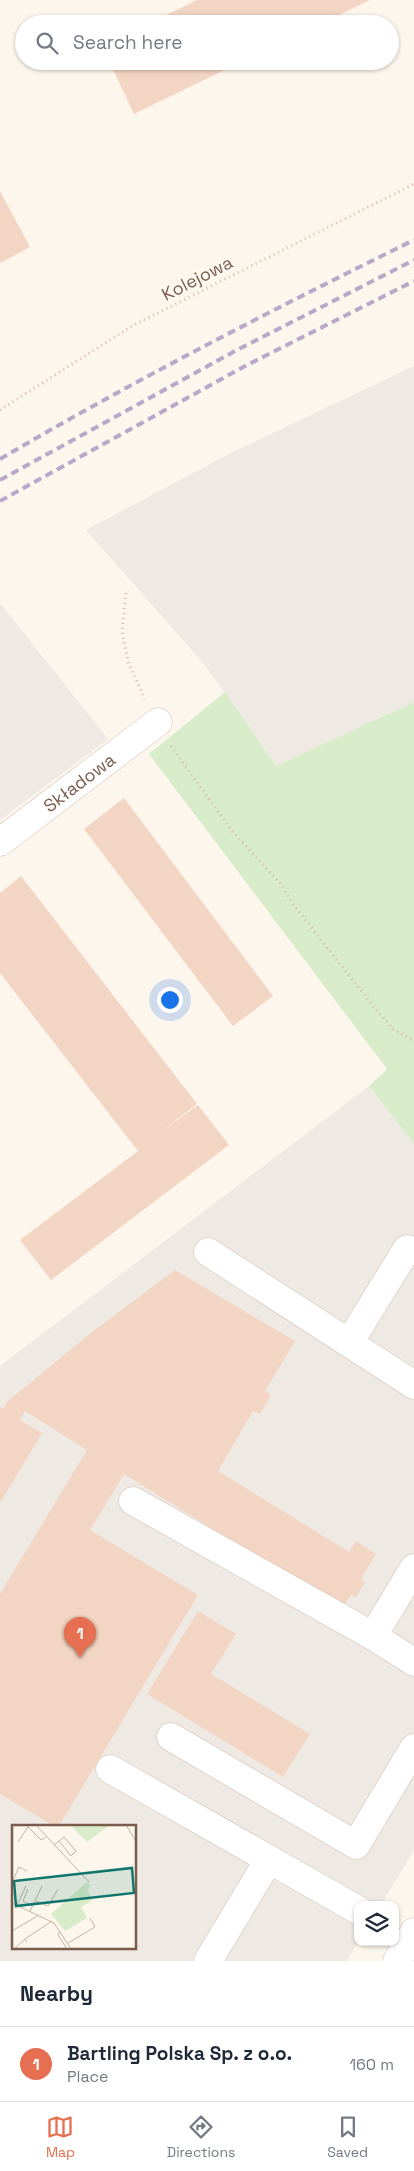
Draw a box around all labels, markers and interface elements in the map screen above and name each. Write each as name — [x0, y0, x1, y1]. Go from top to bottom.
search box — [15, 15, 399, 70]
icon: search — [33, 29, 61, 57]
text: Search here — [73, 30, 183, 55]
street label: Kolejowa — [158, 250, 236, 306]
street label: Składowa — [38, 747, 119, 817]
your location — [157, 987, 183, 1013]
pin: 1 — [64, 1617, 96, 1658]
inset map — [12, 1825, 136, 1948]
map controls — [354, 1901, 399, 1946]
button: layers — [354, 1901, 399, 1946]
text: Nearby — [20, 1980, 93, 2007]
text: Bartling Polska Sp. z o.o. — [67, 2041, 292, 2066]
text: 1 — [32, 2054, 40, 2075]
text: 160 m — [349, 2054, 394, 2075]
text: Place — [67, 2066, 109, 2087]
tab: Map — [46, 2113, 75, 2161]
tab: Directions — [167, 2113, 235, 2161]
tab: Saved — [327, 2113, 368, 2161]

